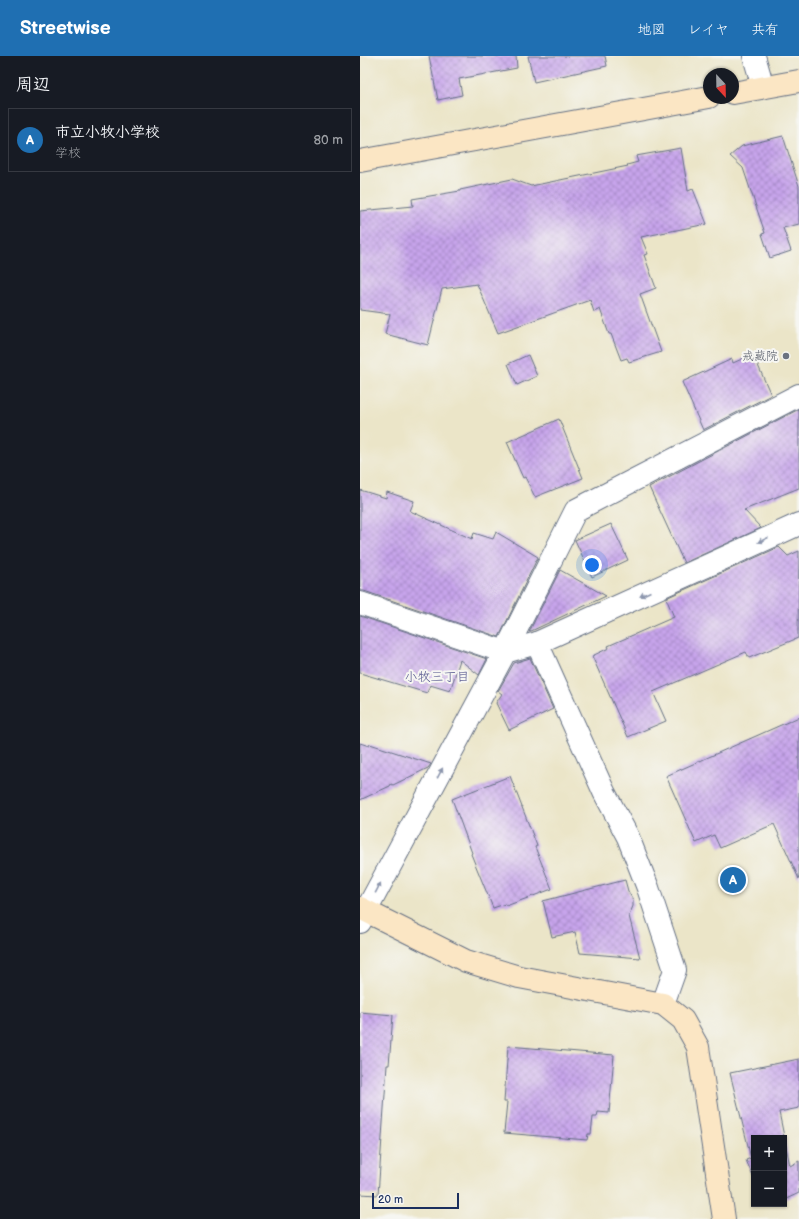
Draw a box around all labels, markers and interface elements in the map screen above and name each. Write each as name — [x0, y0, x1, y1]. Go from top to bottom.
text: Streetwise — [20, 17, 111, 40]
text: 地図 — [638, 21, 666, 38]
text: レイヤ — [688, 21, 729, 38]
text: 共有 — [751, 21, 779, 38]
north arrow — [703, 68, 739, 104]
text: 周辺 — [16, 75, 50, 95]
text: 市立小牧小学校 — [55, 123, 160, 142]
text: A — [26, 132, 34, 148]
text: 80 m — [314, 132, 343, 148]
text: 学校 — [55, 145, 81, 161]
place label: 戒藏院 — [742, 349, 778, 364]
marker: 戒藏院 — [781, 351, 791, 361]
one-way arrow — [758, 537, 769, 543]
your location — [582, 555, 602, 575]
one-way arrow — [640, 591, 651, 597]
district label: 小牧三丁目 — [404, 669, 470, 685]
one-way arrow — [436, 767, 443, 779]
pin: A — [720, 865, 746, 895]
one-way arrow — [375, 882, 381, 894]
map controls — [751, 1135, 787, 1207]
button: + — [751, 1135, 787, 1171]
button: − — [751, 1171, 787, 1207]
scale bar — [372, 1191, 459, 1210]
text: 20 m — [378, 1193, 403, 1206]

